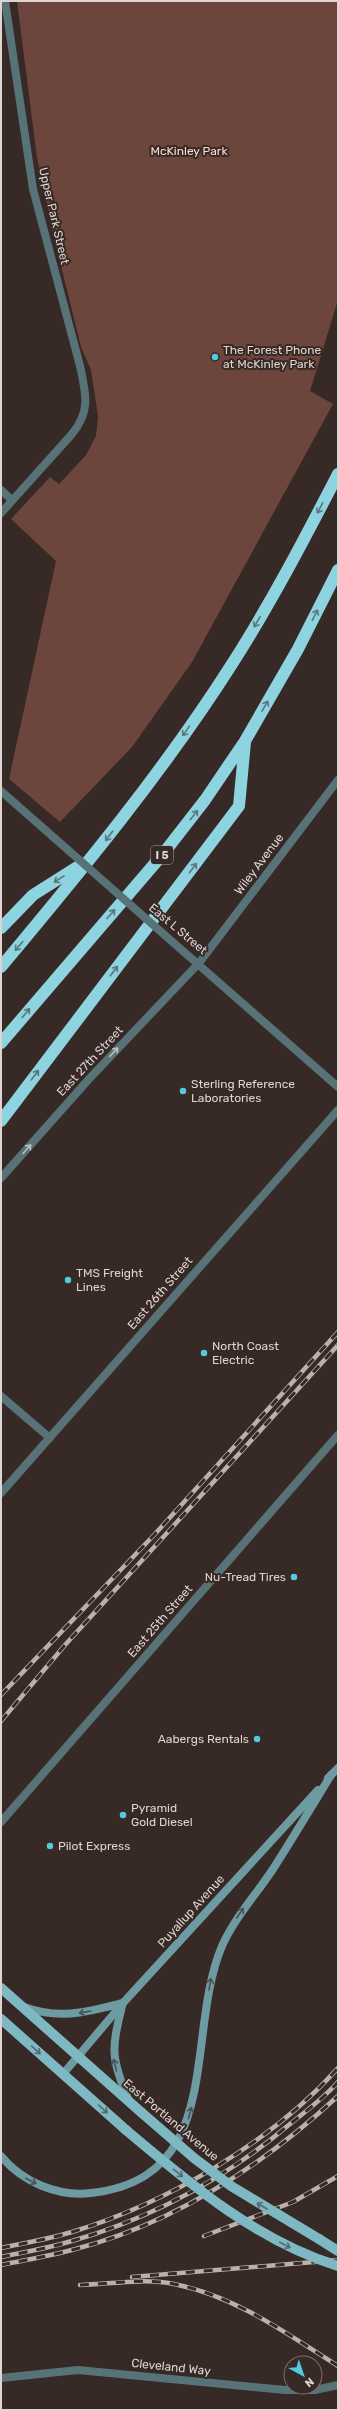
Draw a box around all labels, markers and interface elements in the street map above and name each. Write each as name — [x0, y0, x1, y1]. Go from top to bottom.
park label: McKinley Park — [150, 144, 228, 158]
street label: Upper Park Street — [36, 166, 72, 266]
place label: The Forest Phone at McKinley Park — [223, 343, 322, 371]
marker: The Forest Phone at McKinley Park — [210, 352, 220, 362]
one-way arrow — [316, 502, 323, 514]
one-way arrow — [312, 609, 319, 621]
one-way arrow — [252, 616, 260, 628]
one-way arrow — [262, 700, 270, 712]
one-way arrow — [182, 725, 190, 736]
one-way arrow — [190, 809, 198, 820]
one-way arrow — [105, 830, 113, 841]
street label: Wiley Avenue — [231, 830, 287, 897]
road number: I 5 — [151, 846, 173, 864]
one-way arrow — [189, 863, 197, 874]
one-way arrow — [54, 875, 65, 883]
street label: East L Street — [146, 901, 210, 958]
one-way arrow — [106, 909, 115, 920]
one-way arrow — [14, 940, 23, 951]
one-way arrow — [110, 966, 118, 977]
one-way arrow — [22, 1008, 31, 1019]
street label: East 27th Street — [54, 1023, 126, 1099]
one-way arrow — [109, 1047, 119, 1057]
one-way arrow — [31, 1069, 39, 1080]
place label: Sterling Reference Laboratories — [191, 1077, 295, 1105]
marker: Sterling Reference Laboratories — [178, 1086, 188, 1096]
one-way arrow — [22, 1144, 31, 1154]
street label: East 26th Street — [125, 1254, 196, 1332]
place label: TMS Freight Lines — [76, 1266, 143, 1294]
marker: TMS Freight Lines — [63, 1275, 73, 1285]
place label: North Coast Electric — [212, 1339, 279, 1367]
marker: North Coast Electric — [199, 1348, 209, 1358]
place label: Nu-Tread Tires — [205, 1570, 286, 1584]
marker: Nu-Tread Tires — [289, 1572, 299, 1582]
street label: East 25th Street — [125, 1582, 195, 1660]
place label: Aabergs Rentals — [158, 1732, 249, 1746]
marker: Aabergs Rentals — [252, 1734, 262, 1744]
place label: Pyramid Gold Diesel — [131, 1801, 193, 1829]
marker: Pyramid Gold Diesel — [118, 1810, 128, 1820]
place label: Pilot Express — [58, 1839, 130, 1853]
marker: Pilot Express — [45, 1841, 55, 1851]
street label: Puyallup Avenue — [155, 1872, 227, 1950]
one-way arrow — [236, 1908, 244, 1919]
one-way arrow — [206, 1978, 214, 1991]
one-way arrow — [79, 2008, 92, 2016]
one-way arrow — [31, 2046, 42, 2055]
one-way arrow — [111, 2059, 119, 2072]
street label: East Portland Avenue — [121, 2076, 222, 2164]
one-way arrow — [98, 2104, 108, 2114]
one-way arrow — [187, 2106, 194, 2119]
one-way arrow — [172, 2169, 183, 2178]
one-way arrow — [25, 2177, 37, 2185]
one-way arrow — [256, 2201, 268, 2209]
one-way arrow — [279, 2242, 291, 2249]
north arrow — [283, 2355, 323, 2395]
street label: Cleveland Way — [131, 2356, 212, 2378]
text: N — [302, 2375, 316, 2390]

